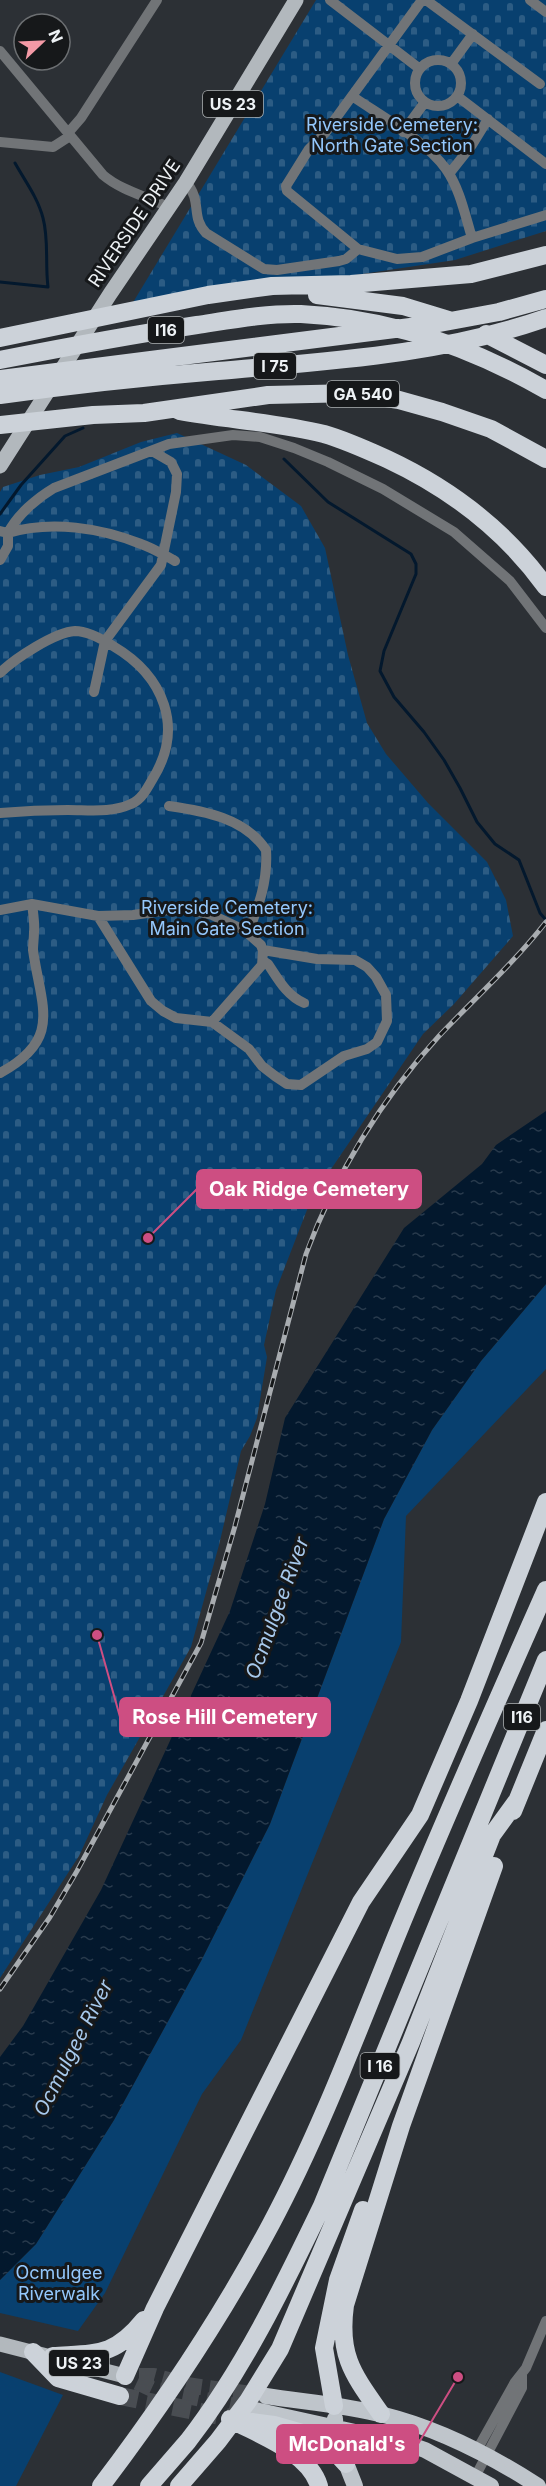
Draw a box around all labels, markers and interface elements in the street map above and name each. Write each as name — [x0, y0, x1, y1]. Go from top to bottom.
north arrow — [12, 12, 72, 72]
text: N — [44, 27, 67, 46]
road number: US 23 — [203, 91, 263, 117]
park label: Riverside Cemetery: North Gate Section — [306, 114, 478, 156]
street label: RIVERSIDE DRIVE — [84, 155, 184, 291]
road number: I16 — [148, 317, 184, 343]
road number: I 75 — [254, 353, 296, 379]
road number: GA 540 — [327, 381, 399, 407]
park label: Riverside Cemetery: Main Gate Section — [141, 897, 313, 939]
callout: Oak Ridge Cemetery — [197, 1170, 421, 1208]
text: Oak Ridge Cemetery — [209, 1177, 409, 1201]
water label: Ocmulgee River — [240, 1533, 314, 1682]
callout: Rose Hill Cemetery — [120, 1698, 330, 1736]
road number: I16 — [504, 1704, 540, 1730]
text: Rose Hill Cemetery — [132, 1705, 318, 1729]
water label: Ocmulgee River — [28, 1976, 118, 2120]
road number: I 16 — [360, 2053, 400, 2079]
park label: Ocmulgee Riverwalk — [16, 2262, 102, 2304]
road number: US 23 — [49, 2350, 109, 2376]
callout: McDonald's — [277, 2425, 418, 2463]
text: McDonald's — [288, 2432, 406, 2456]

